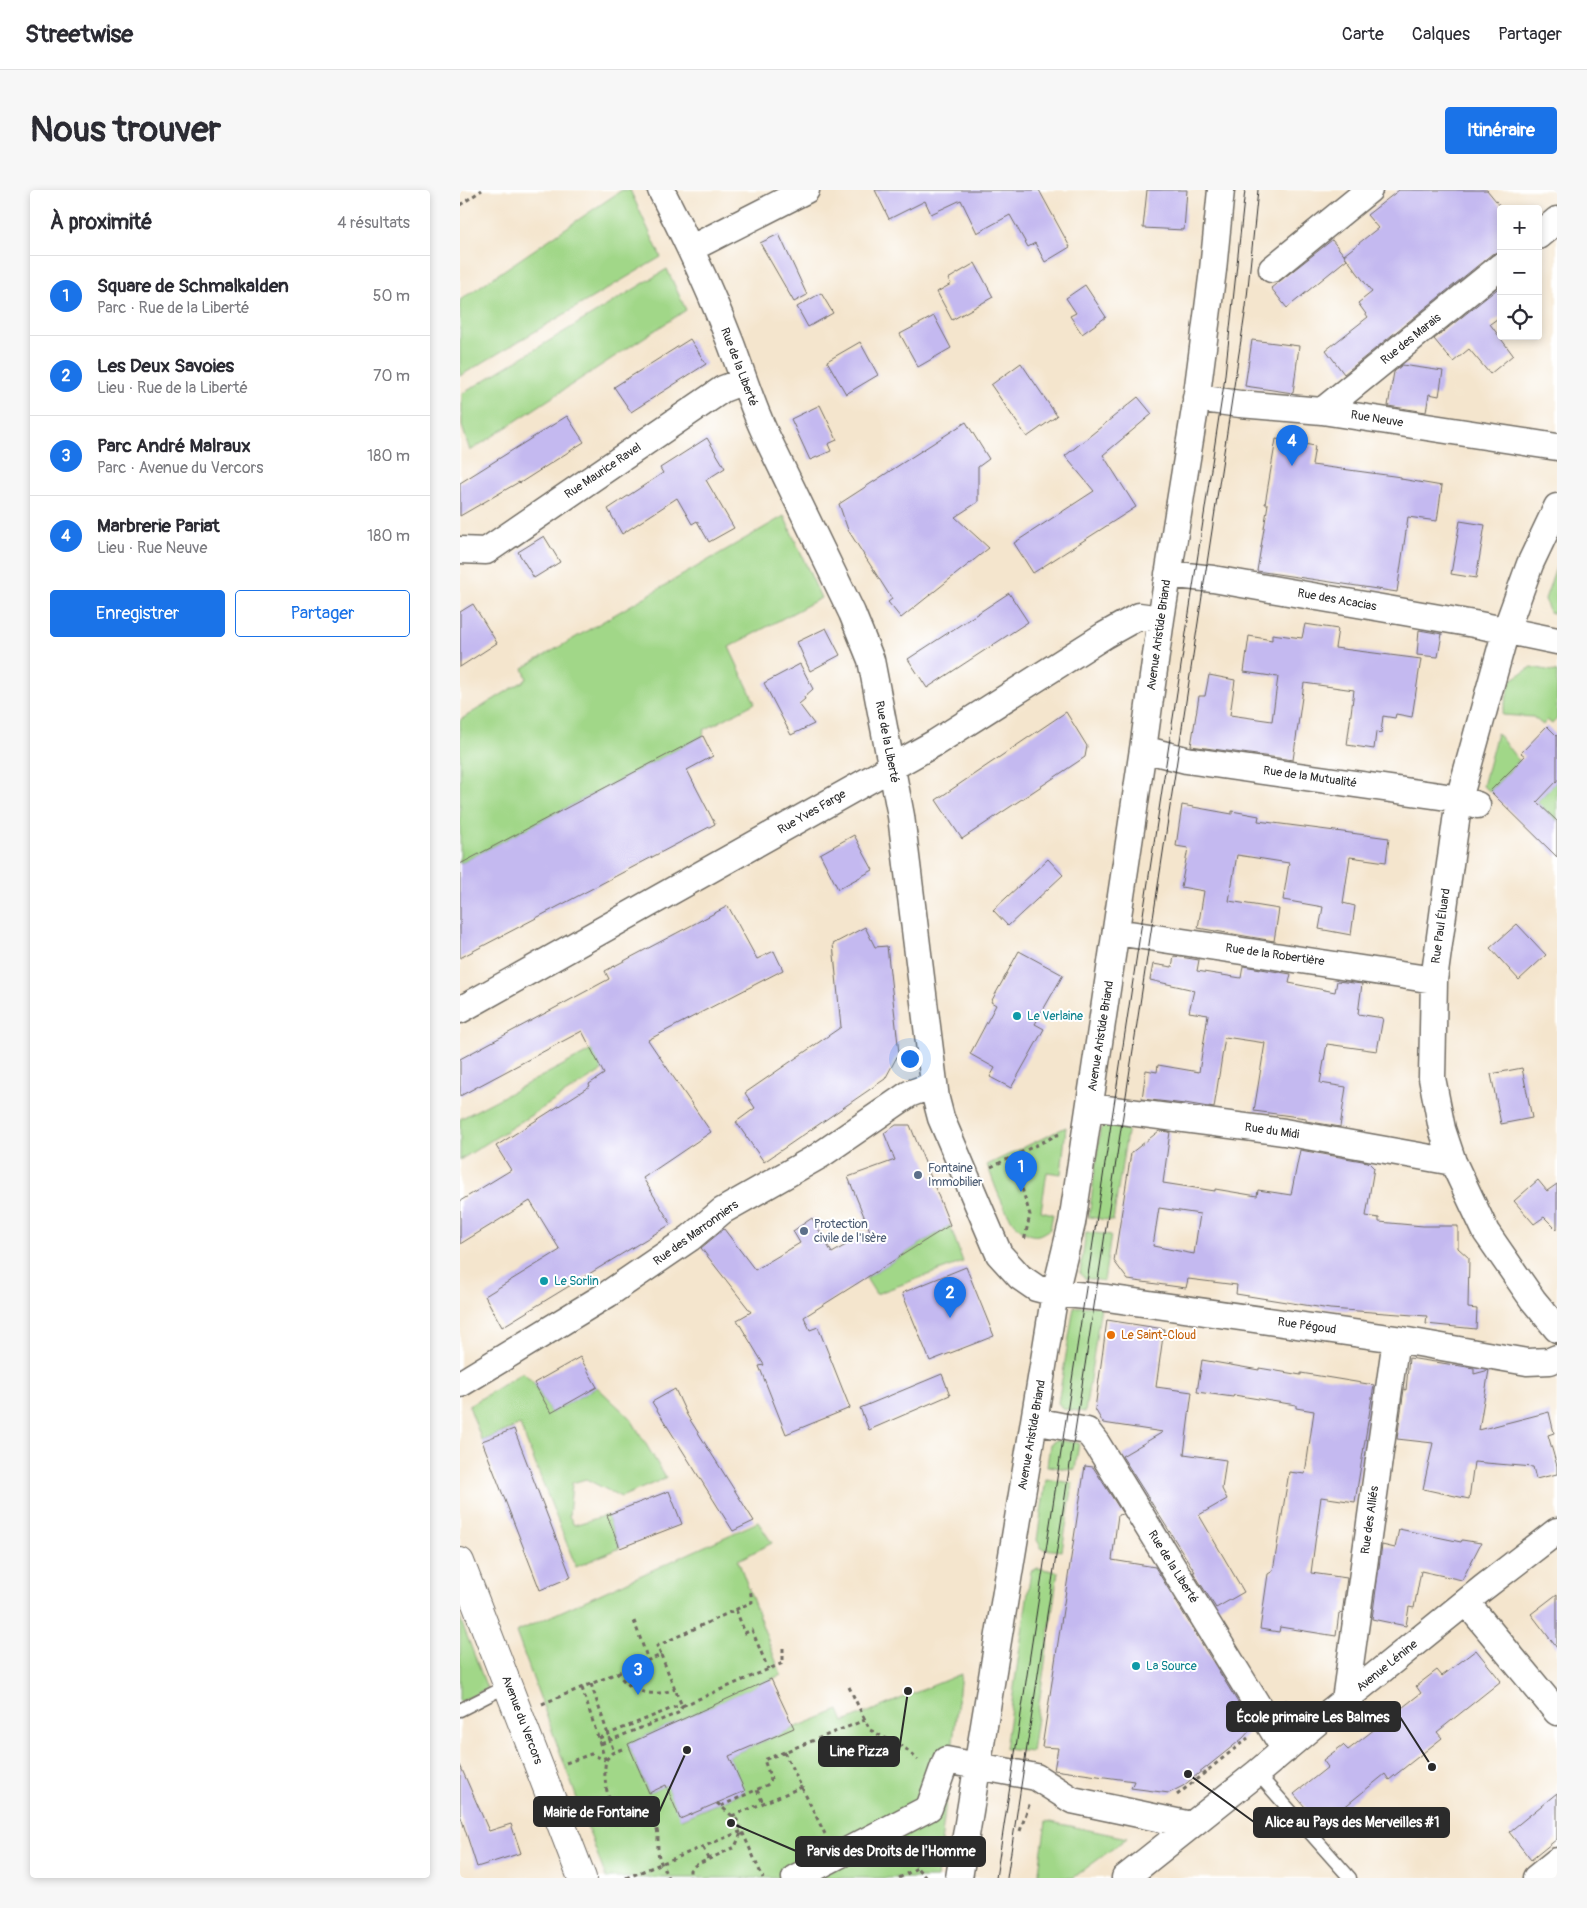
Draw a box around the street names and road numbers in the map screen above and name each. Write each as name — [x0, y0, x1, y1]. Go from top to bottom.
street label: Rue des Marais — [1378, 310, 1445, 368]
street label: Rue de la Liberté — [717, 325, 761, 409]
street label: Rue Neuve — [1350, 407, 1404, 431]
street label: Rue Maurice Ravel — [562, 440, 644, 502]
street label: Avenue Aristide Briand — [1144, 579, 1174, 691]
street label: Rue des Acacias — [1296, 586, 1378, 614]
street label: Rue de la Liberté — [872, 700, 902, 784]
street label: Rue de la Mutualité — [1262, 763, 1358, 791]
street label: Rue Yves Farge — [775, 786, 849, 838]
street label: Rue Paul Éluard — [1427, 887, 1454, 964]
street label: Rue de la Robertière — [1224, 941, 1326, 969]
street label: Avenue Aristide Briand — [1085, 980, 1117, 1092]
street label: Rue du Midi — [1244, 1120, 1300, 1142]
street label: Rue des Marronniers — [651, 1197, 742, 1269]
street label: Rue Pégoud — [1277, 1314, 1337, 1338]
street label: Avenue Aristide Briand — [1015, 1379, 1049, 1491]
street label: Rue des Alliés — [1358, 1484, 1382, 1555]
street label: Rue de la Liberté — [1145, 1528, 1201, 1606]
street label: Avenue Lénine — [1353, 1637, 1421, 1695]
street label: Avenue du Vercors — [498, 1674, 546, 1767]

